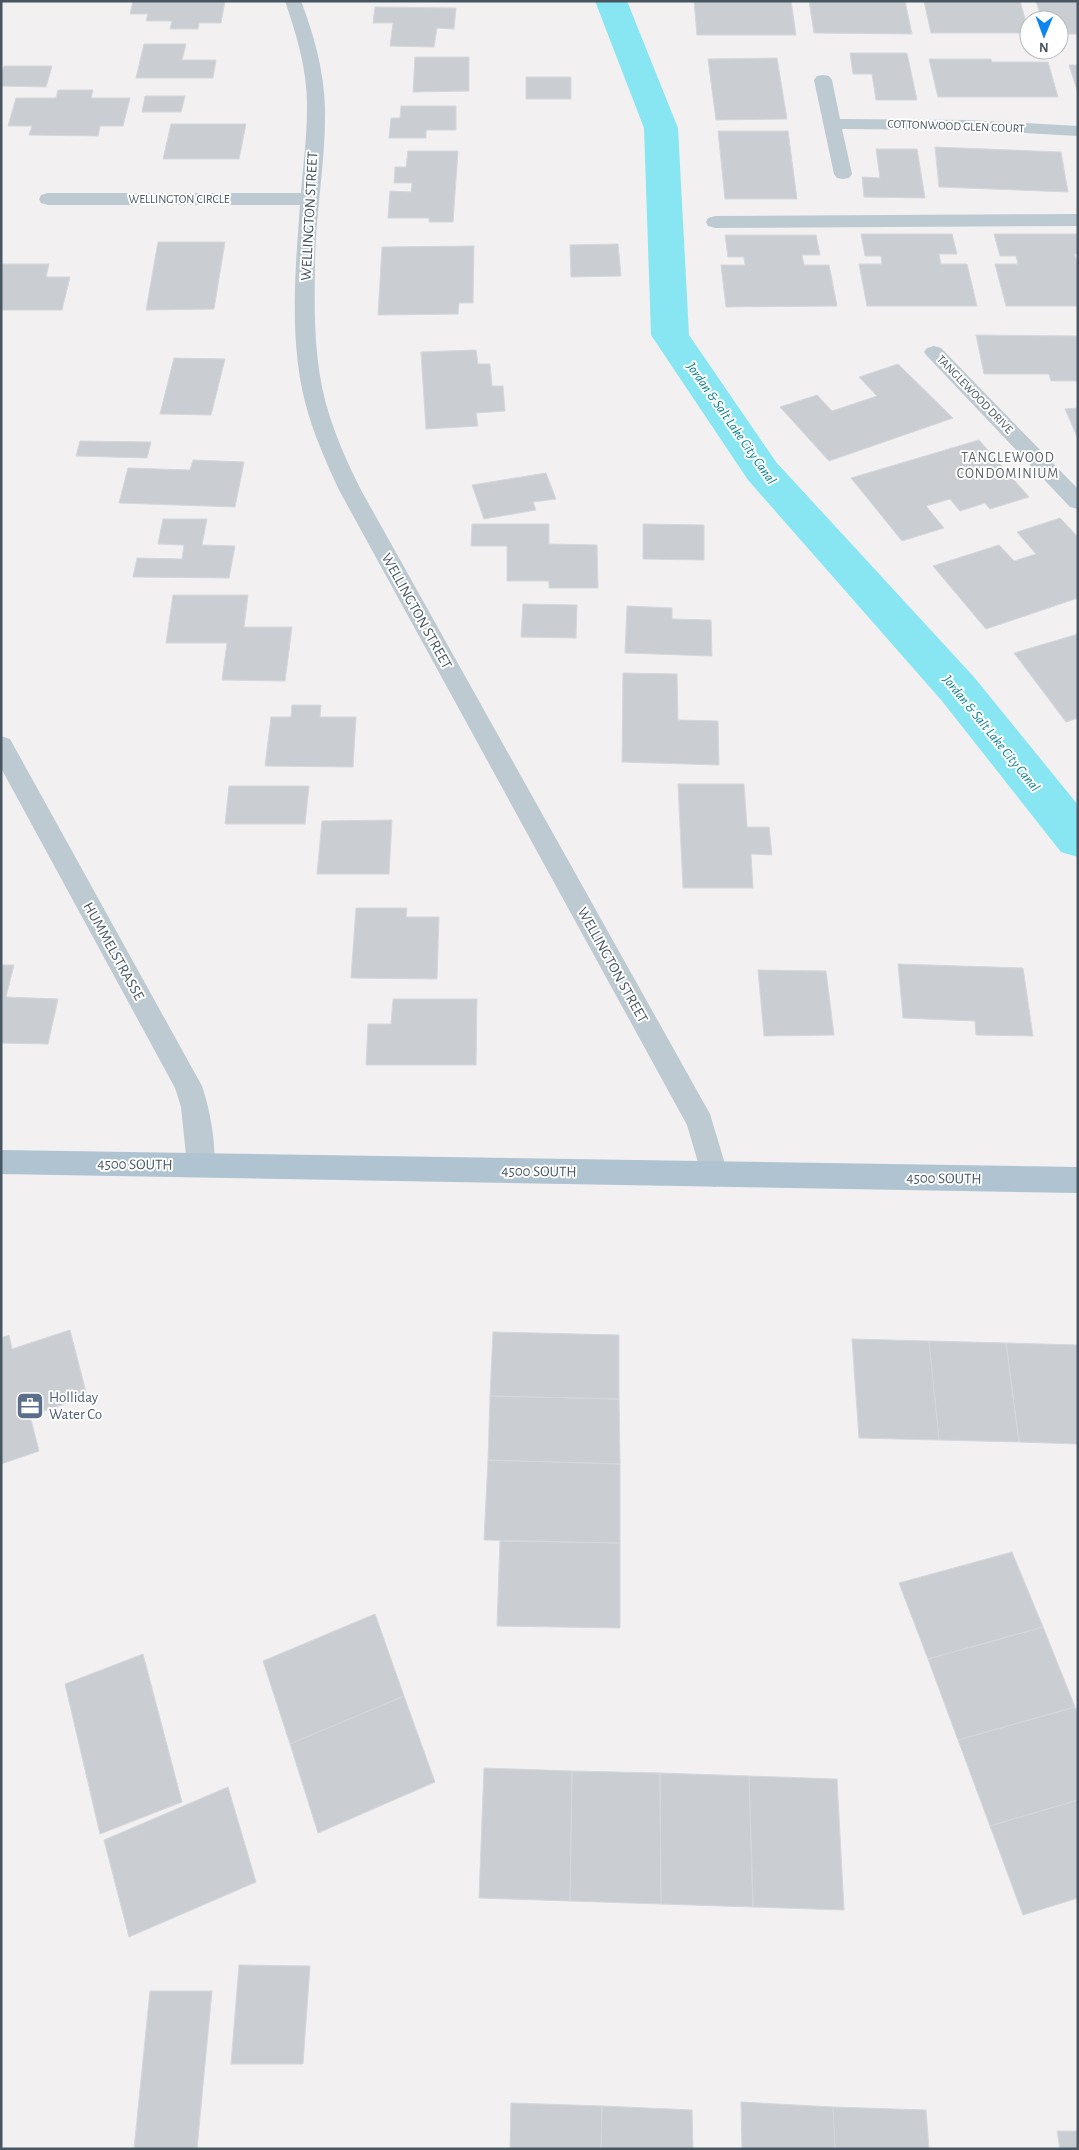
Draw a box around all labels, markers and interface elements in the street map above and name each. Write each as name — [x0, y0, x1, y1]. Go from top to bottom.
north arrow — [1019, 10, 1069, 60]
text: N — [1039, 40, 1049, 54]
street label: COTTONWOOD GLEN COURT — [887, 118, 1025, 134]
street label: WELLINGTON STREET — [299, 150, 320, 281]
street label: WELLINGTON CIRCLE — [128, 193, 230, 205]
street label: TANGLEWOOD DRIVE — [935, 353, 1015, 436]
water label: Jordan & Salt Lake City Canal — [683, 359, 779, 487]
district label: TANGLEWOOD CONDOMINIUM — [957, 451, 1059, 481]
street label: WELLINGTON STREET — [379, 551, 455, 672]
water label: Jordan & Salt Lake City Canal — [939, 672, 1043, 795]
street label: HUMMELSTRASSE — [80, 900, 147, 1003]
street label: WELLINGTON STREET — [575, 905, 651, 1026]
street label: 4500 SOUTH — [97, 1156, 173, 1173]
street label: 4500 SOUTH — [501, 1163, 577, 1180]
street label: 4500 SOUTH — [906, 1170, 982, 1187]
place label: Holliday Water Co — [49, 1390, 102, 1422]
office icon: Holliday Water Co — [15, 1391, 45, 1421]

